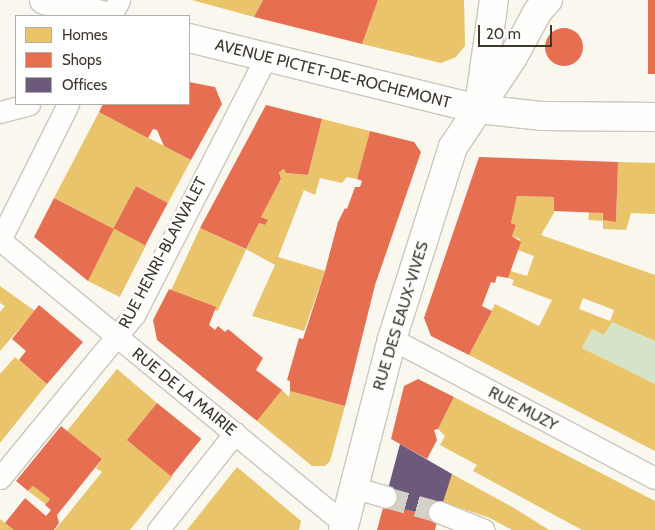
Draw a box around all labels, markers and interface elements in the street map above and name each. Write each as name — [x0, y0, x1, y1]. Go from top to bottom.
legend — [15, 15, 190, 105]
scale bar — [480, 15, 554, 47]
text: 20 m — [486, 25, 521, 43]
text: Homes — [62, 26, 108, 44]
street label: AVENUE PICTET-DE-ROCHEMONT — [213, 35, 453, 113]
text: Shops — [62, 51, 102, 69]
text: Offices — [62, 76, 107, 94]
street label: RUE HENRI-BLANVALET — [115, 174, 211, 332]
street label: RUE DES EAUX-VIVES — [369, 239, 433, 393]
street label: RUE DE LA MAIRIE — [128, 344, 240, 440]
street label: RUE MUZY — [485, 383, 561, 435]

